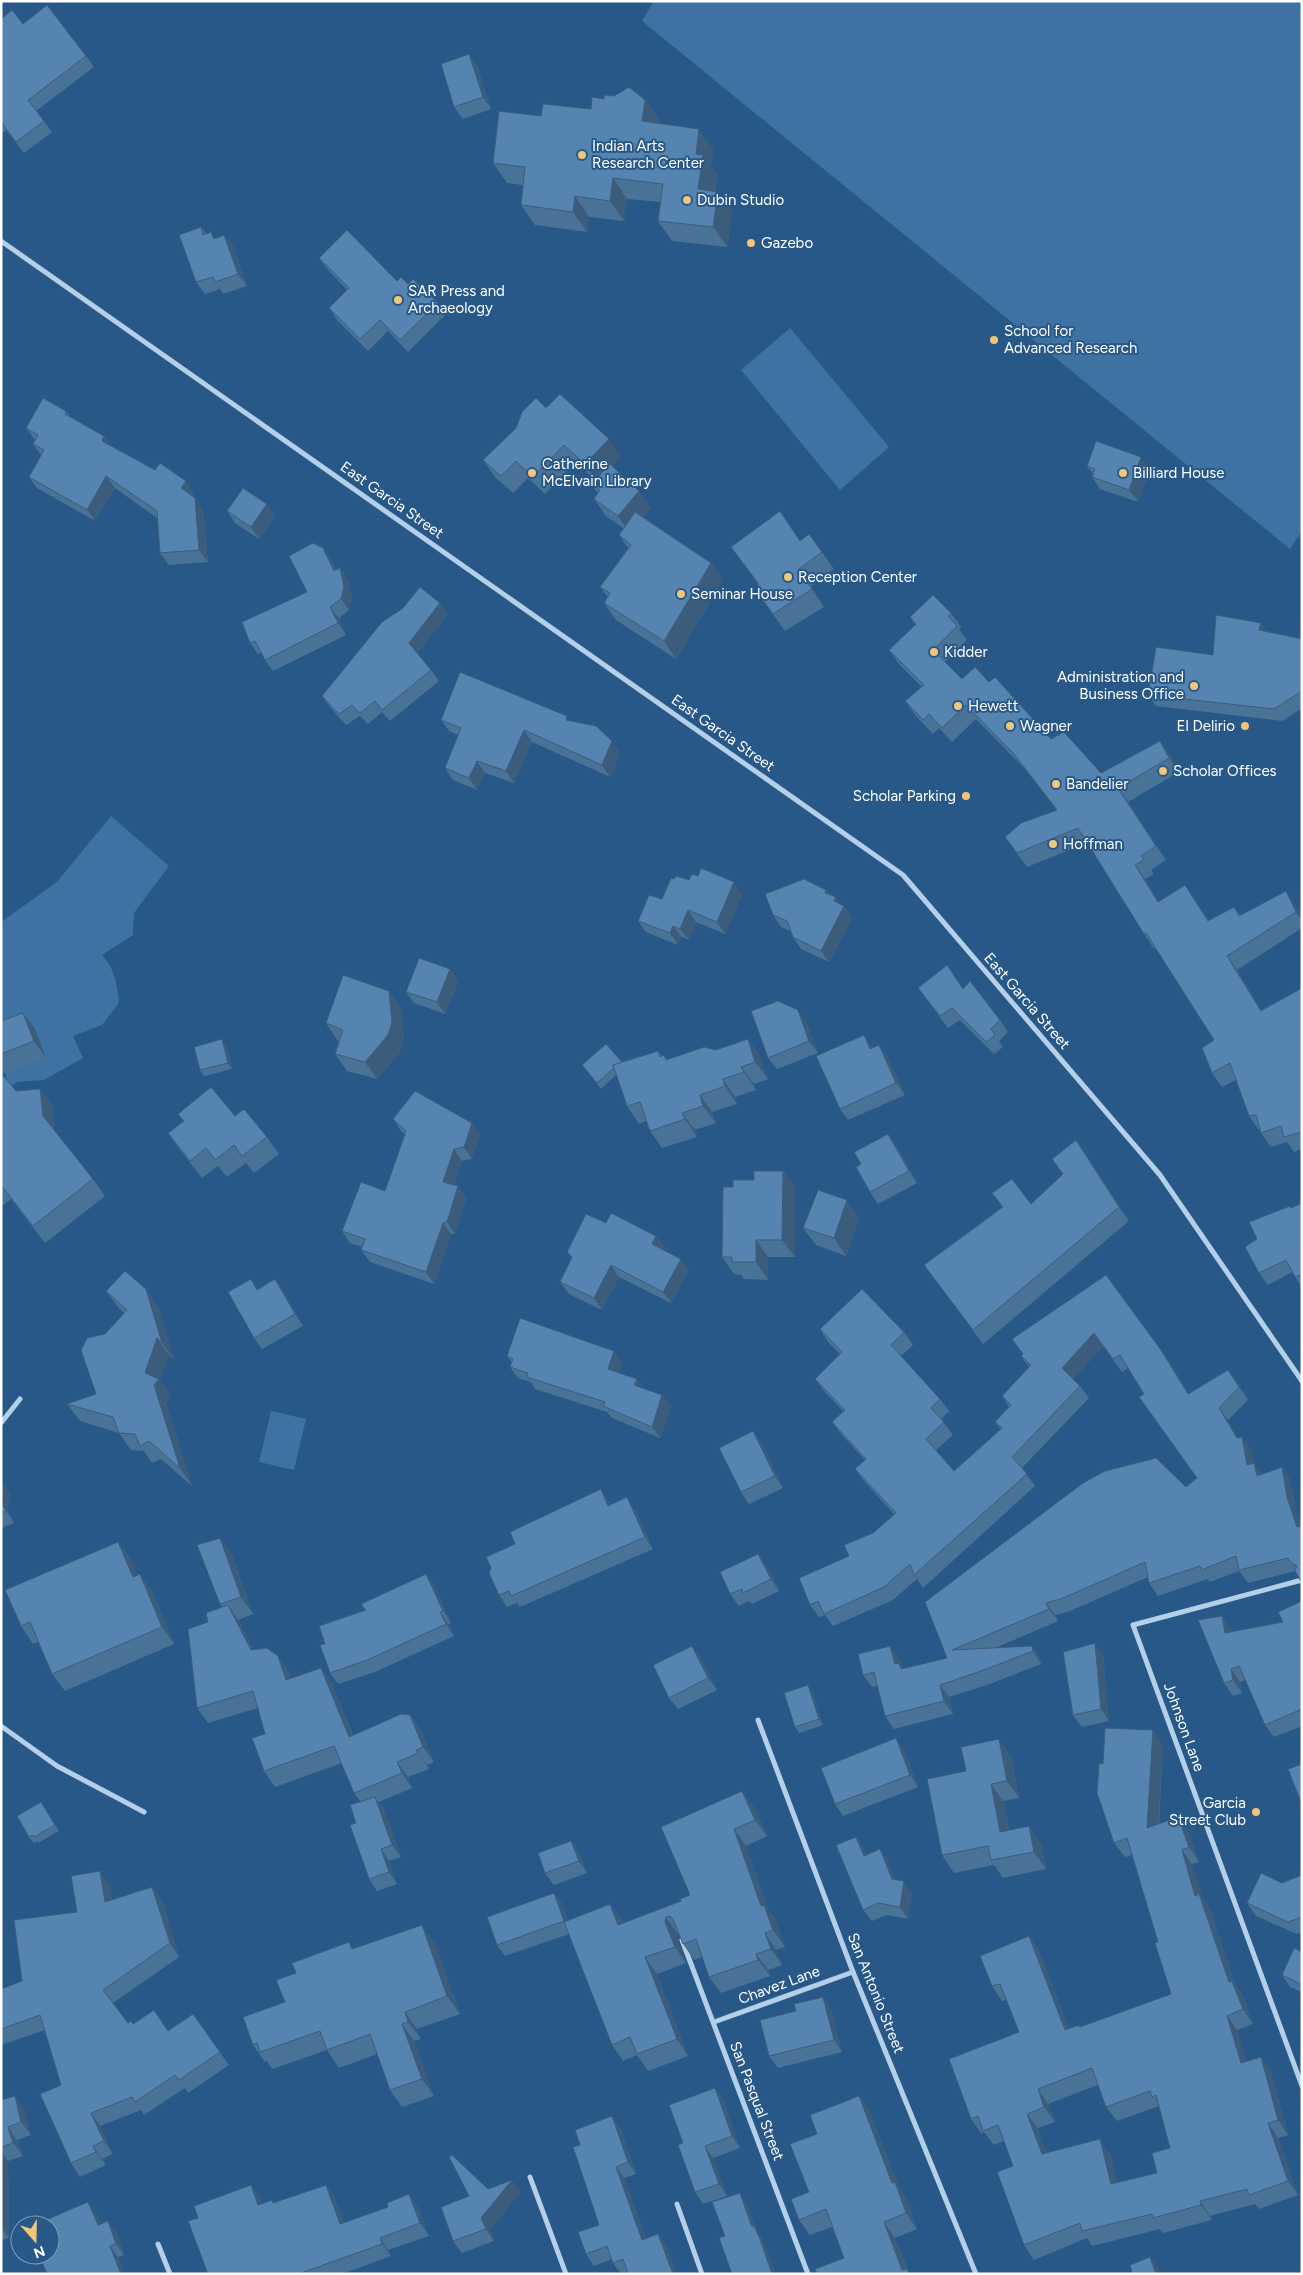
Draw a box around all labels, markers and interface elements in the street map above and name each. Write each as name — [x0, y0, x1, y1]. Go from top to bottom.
place label: Indian Arts Research Center — [592, 137, 704, 172]
marker: Indian Arts Research Center — [576, 149, 588, 161]
place label: Dubin Studio — [697, 191, 785, 209]
marker: Dubin Studio — [681, 194, 693, 206]
place label: Gazebo — [761, 234, 813, 252]
marker: Gazebo — [745, 237, 757, 249]
place label: SAR Press and Archaeology — [408, 282, 505, 317]
marker: SAR Press and Archaeology — [392, 294, 404, 306]
place label: School for Advanced Research — [1004, 322, 1137, 357]
marker: School for Advanced Research — [988, 334, 1000, 346]
place label: Catherine McElvain Library — [542, 455, 652, 490]
street label: East Garcia Street — [337, 458, 447, 543]
place label: Billiard House — [1133, 464, 1224, 482]
marker: Catherine McElvain Library — [526, 467, 538, 479]
marker: Billiard House — [1117, 467, 1129, 479]
place label: Reception Center — [798, 568, 917, 586]
marker: Reception Center — [782, 571, 794, 583]
place label: Seminar House — [691, 585, 793, 603]
marker: Seminar House — [675, 588, 687, 600]
place label: Kidder — [944, 643, 987, 661]
marker: Kidder — [928, 646, 940, 658]
place label: Administration and Business Office — [1057, 668, 1184, 703]
marker: Administration and Business Office — [1188, 680, 1200, 692]
street label: East Garcia Street — [668, 691, 778, 776]
place label: Hewett — [968, 697, 1019, 715]
marker: Hewett — [952, 700, 964, 712]
place label: Wagner — [1020, 717, 1072, 735]
place label: El Delirio — [1177, 717, 1235, 735]
marker: Wagner — [1004, 720, 1016, 732]
marker: El Delirio — [1239, 720, 1251, 732]
place label: Scholar Offices — [1173, 762, 1277, 780]
marker: Scholar Offices — [1157, 765, 1169, 777]
place label: Bandelier — [1066, 775, 1128, 793]
marker: Bandelier — [1050, 778, 1062, 790]
place label: Scholar Parking — [853, 787, 956, 805]
marker: Scholar Parking — [960, 790, 972, 802]
place label: Hoffman — [1063, 835, 1123, 853]
marker: Hoffman — [1047, 838, 1059, 850]
street label: East Garcia Street — [980, 949, 1074, 1053]
street label: Johnson Lane — [1160, 1680, 1208, 1774]
place label: Garcia Street Club — [1169, 1794, 1246, 1829]
marker: Garcia Street Club — [1250, 1806, 1262, 1818]
street label: San Antonio Street — [844, 1930, 908, 2056]
street label: Chavez Lane — [736, 1962, 822, 2008]
street label: San Pasqual Street — [726, 2039, 788, 2163]
north arrow — [10, 2215, 60, 2265]
text: N — [31, 2242, 47, 2262]

